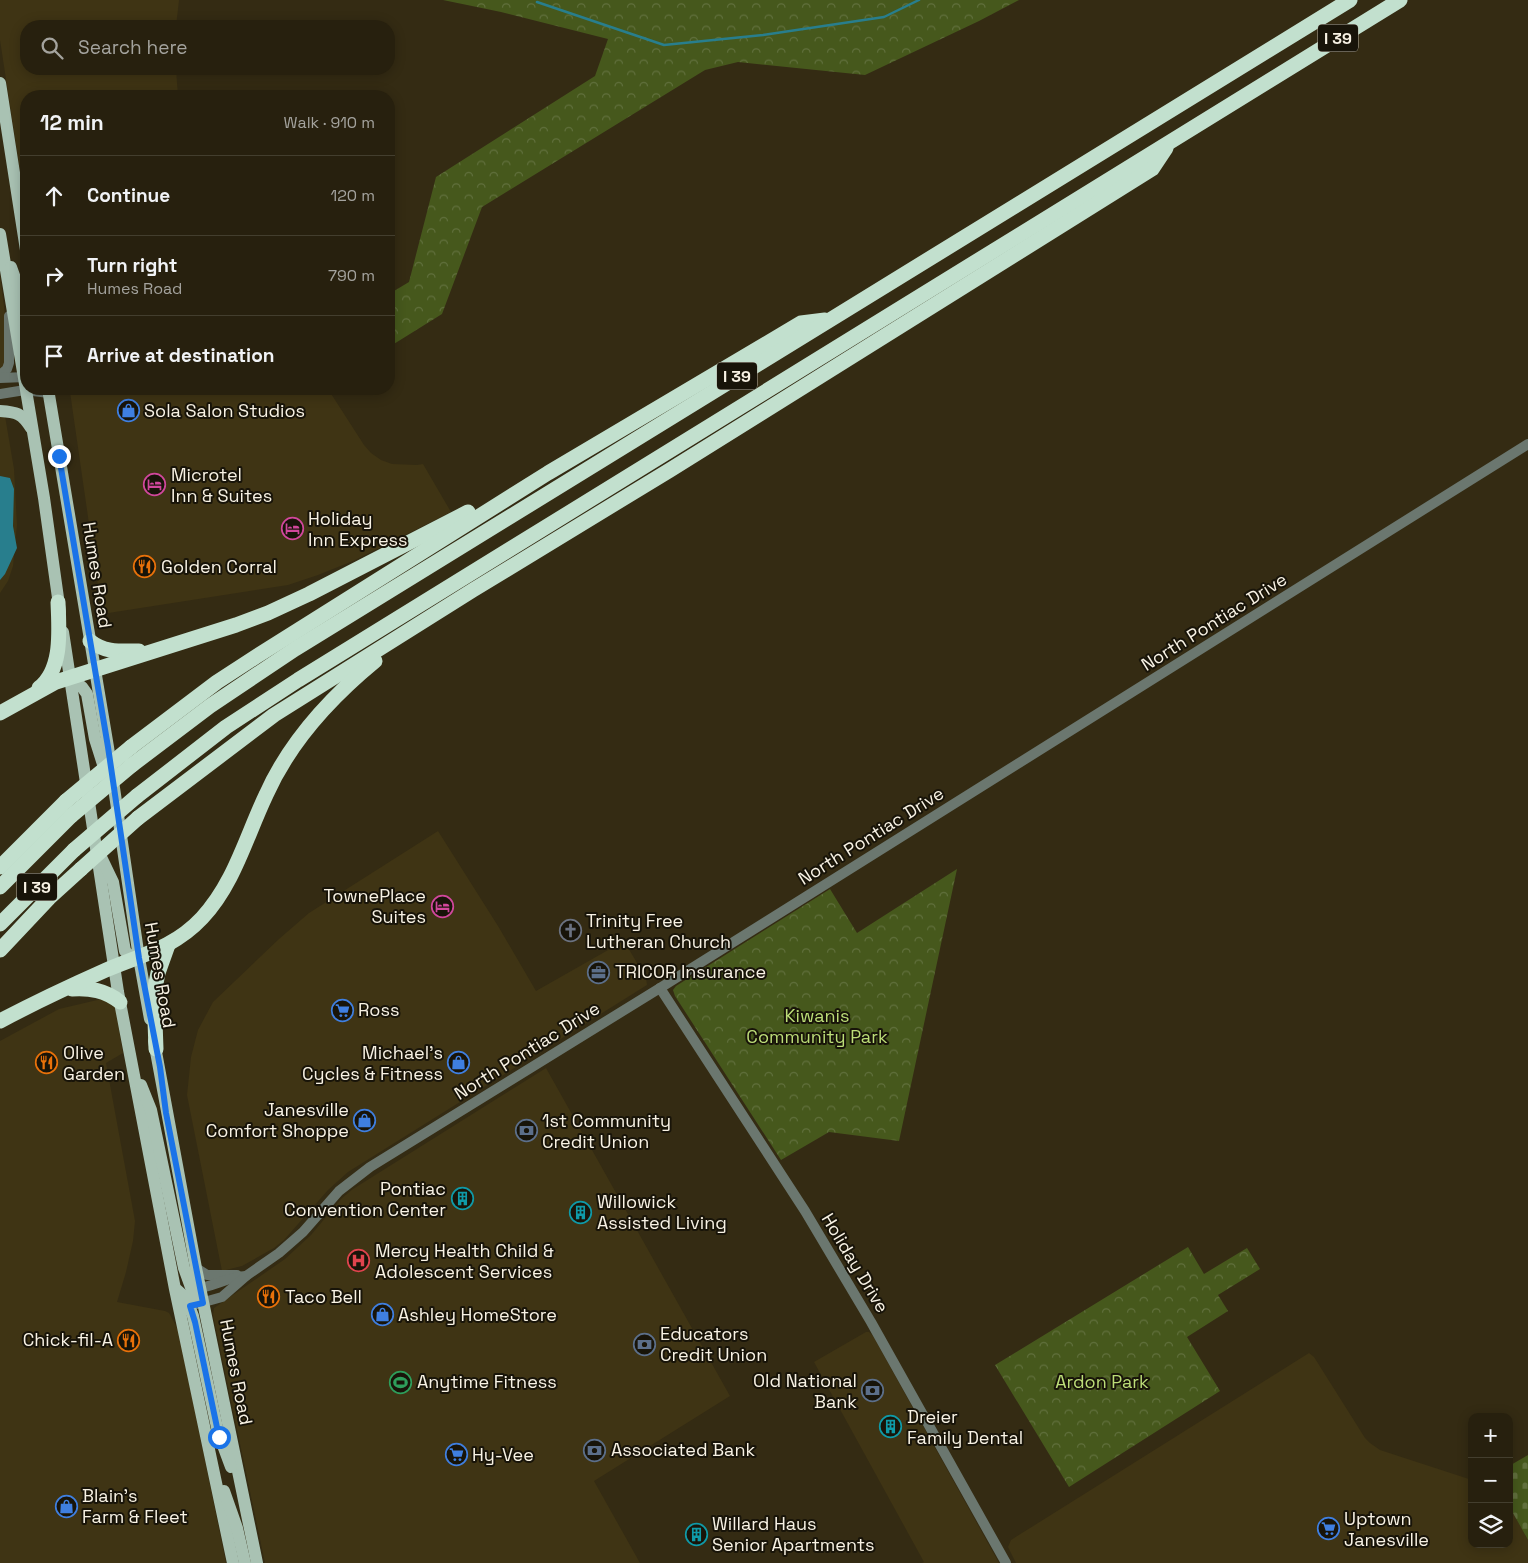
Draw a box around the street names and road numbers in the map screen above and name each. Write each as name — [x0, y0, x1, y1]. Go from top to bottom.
road number: I 39 — [1318, 24, 1358, 52]
road number: I 39 — [717, 362, 757, 390]
street label: Humes Road — [78, 520, 117, 630]
street label: North Pontiac Drive — [1137, 567, 1291, 676]
street label: North Pontiac Drive — [794, 781, 948, 890]
road number: I 39 — [17, 874, 57, 900]
street label: Humes Road — [140, 920, 181, 1030]
street label: North Pontiac Drive — [450, 996, 604, 1105]
street label: Holiday Drive — [817, 1209, 894, 1317]
street label: Humes Road — [215, 1317, 258, 1427]

